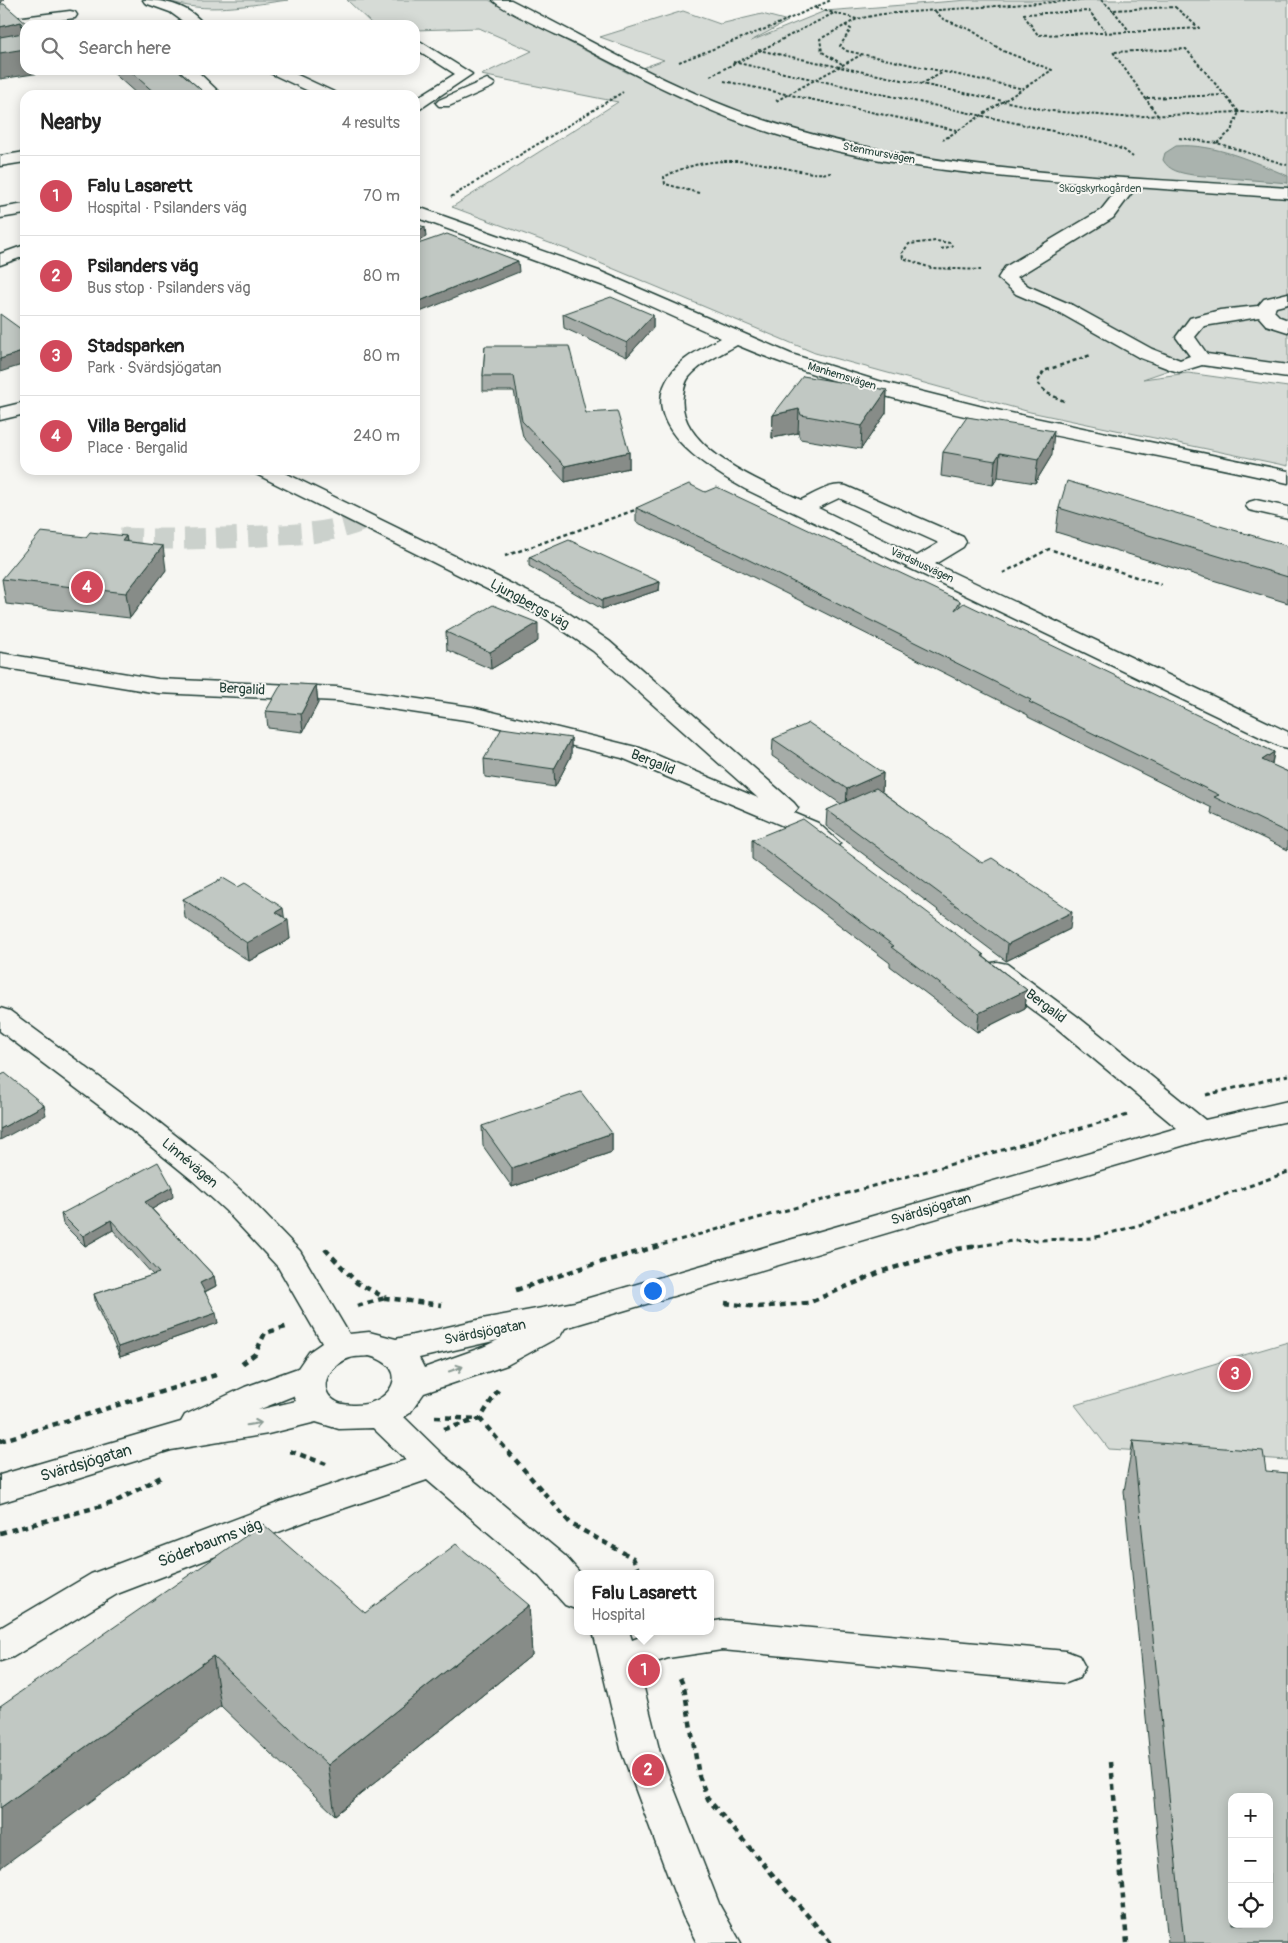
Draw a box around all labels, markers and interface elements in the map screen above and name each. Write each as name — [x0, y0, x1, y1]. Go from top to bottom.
search box — [20, 20, 420, 75]
icon: search — [38, 34, 66, 62]
text: Search here — [78, 36, 171, 60]
text: Nearby — [40, 109, 101, 136]
text: 4 results — [342, 113, 400, 133]
street label: Stenmursvägen — [842, 140, 916, 166]
text: Falu Lasarett — [87, 174, 192, 198]
park label: Skogskyrkogården — [1059, 182, 1141, 195]
text: 1 — [53, 186, 59, 206]
text: 70 m — [363, 186, 400, 206]
text: Hospital · Psilanders väg — [87, 198, 247, 218]
text: Psilanders väg — [87, 254, 198, 278]
text: 2 — [52, 266, 60, 286]
text: 80 m — [363, 266, 400, 286]
text: Bus stop · Psilanders väg — [87, 278, 251, 298]
text: Stadsparken — [87, 334, 185, 358]
text: 3 — [52, 346, 60, 366]
text: 80 m — [363, 346, 400, 366]
text: Park · Svärdsjögatan — [87, 358, 222, 378]
street label: Manhemsvägen — [806, 359, 878, 393]
text: Villa Bergalid — [87, 414, 186, 438]
text: 4 — [51, 426, 61, 446]
text: 240 m — [353, 426, 400, 446]
text: Place · Bergalid — [87, 438, 188, 458]
street label: Värdshusvägen — [888, 545, 956, 585]
pin: 4 — [71, 568, 103, 606]
street label: Ljungbergs väg — [487, 575, 573, 633]
street label: Bergalid — [219, 679, 266, 699]
street label: Bergalid — [628, 745, 678, 779]
street label: Bergalid — [1022, 985, 1070, 1027]
street label: Linnévägen — [158, 1135, 222, 1191]
street label: Svärdsjögatan — [889, 1189, 973, 1229]
your location — [640, 1278, 666, 1304]
street label: Svärdsjögatan — [443, 1316, 527, 1348]
pin: 3 — [1219, 1355, 1251, 1393]
one-way arrow — [448, 1364, 463, 1373]
one-way arrow — [246, 1418, 262, 1428]
street label: Svärdsjögatan — [38, 1440, 134, 1486]
street label: Söderbaums väg — [155, 1514, 265, 1572]
popup — [574, 1570, 714, 1635]
text: Falu Lasarett — [591, 1581, 697, 1605]
text: Hospital — [591, 1605, 645, 1625]
pin: 1 — [628, 1651, 660, 1689]
pin: 2 — [632, 1751, 664, 1789]
map controls — [1228, 1793, 1273, 1928]
button: + — [1228, 1793, 1273, 1838]
button: − — [1228, 1838, 1273, 1883]
button: locate — [1228, 1883, 1273, 1928]

